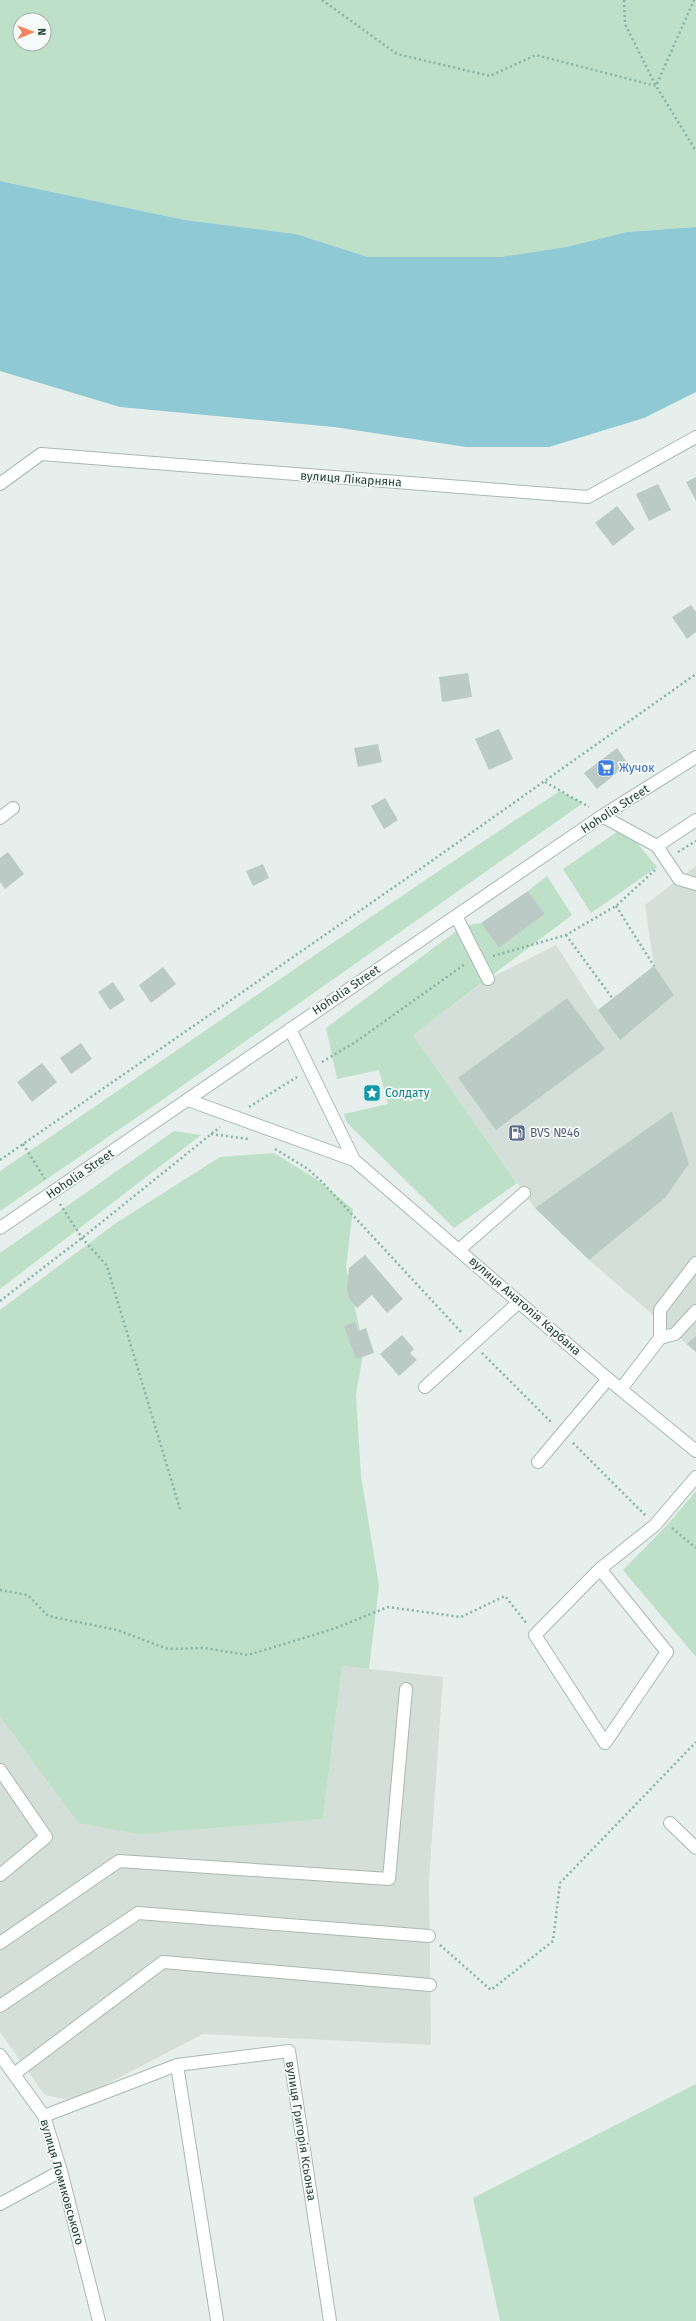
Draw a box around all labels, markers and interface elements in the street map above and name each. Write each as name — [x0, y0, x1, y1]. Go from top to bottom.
north arrow — [12, 12, 52, 52]
text: N — [35, 28, 48, 36]
street label: вулиця Лікарняна — [300, 468, 402, 490]
supermarket icon: Жучок — [596, 758, 616, 778]
place label: Жучок — [619, 761, 655, 775]
street label: Hoholia Street — [578, 781, 652, 836]
street label: Hoholia Street — [310, 962, 383, 1018]
place icon: Солдату — [362, 1083, 382, 1103]
place label: Солдату — [385, 1086, 430, 1100]
fuel station icon: BVS №46 — [507, 1123, 527, 1143]
place label: BVS №46 — [530, 1126, 580, 1140]
street label: Hoholia Street — [44, 1146, 117, 1202]
street label: вулиця Анатолія Карбана — [466, 1254, 584, 1358]
street label: вулиця Григорія Ксьонза — [283, 2060, 319, 2202]
street label: вулиця Ломиковського — [37, 2117, 87, 2247]

